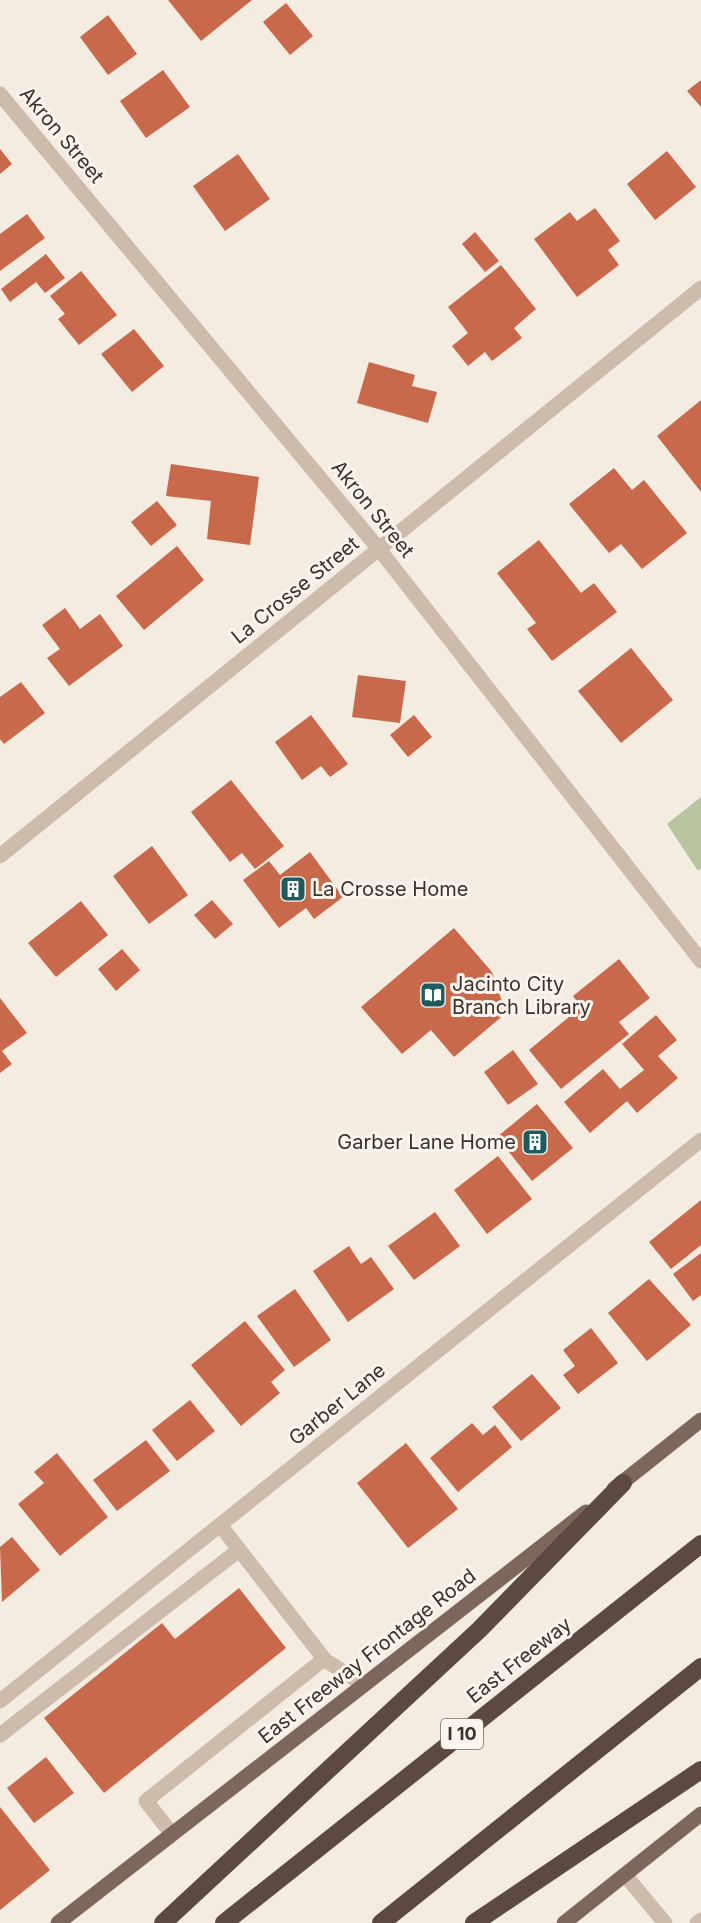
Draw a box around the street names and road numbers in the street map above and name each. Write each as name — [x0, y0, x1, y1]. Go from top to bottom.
street label: Akron Street — [15, 82, 109, 188]
street label: Akron Street — [327, 456, 420, 563]
street label: La Crosse Street — [227, 531, 364, 649]
street label: Garber Lane — [284, 1358, 390, 1450]
street label: East Freeway Frontage Road — [253, 1564, 481, 1748]
street label: East Freeway — [462, 1612, 576, 1708]
road number: I 10 — [441, 1719, 483, 1749]

